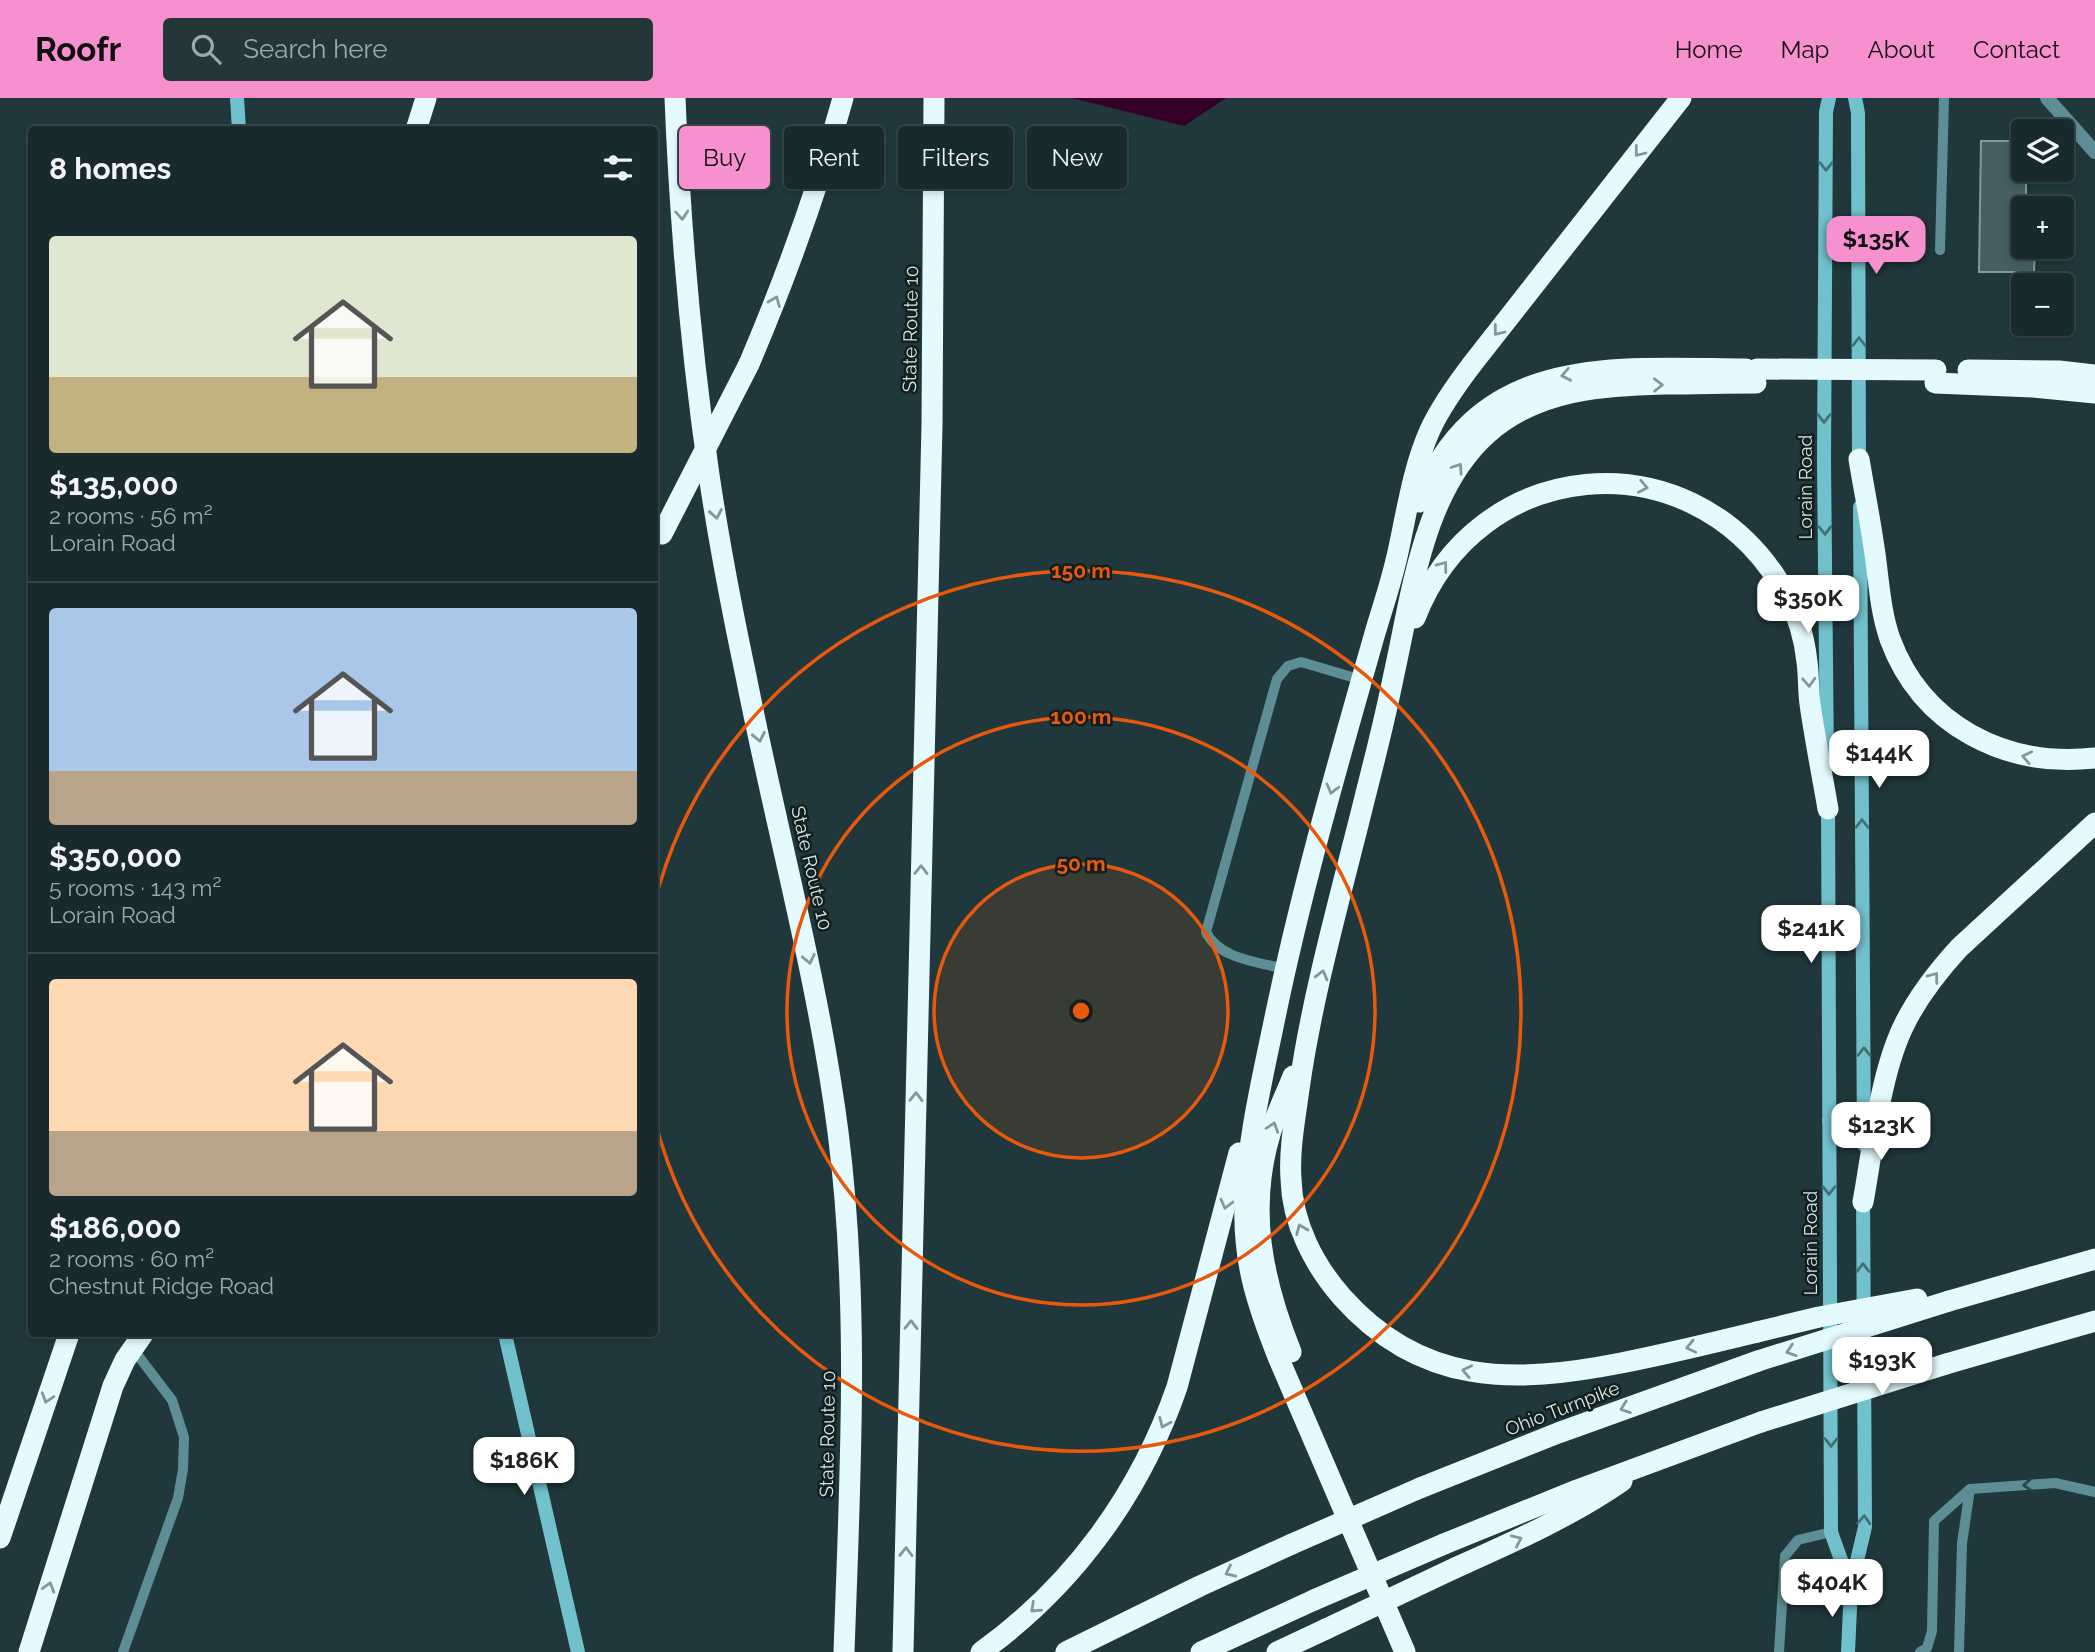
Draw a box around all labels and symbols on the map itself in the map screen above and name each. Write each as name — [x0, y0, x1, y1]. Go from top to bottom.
one-way arrow — [1635, 144, 1648, 156]
one-way arrow — [1818, 161, 1834, 172]
one-way arrow — [674, 210, 689, 221]
pin: $135K — [1827, 216, 1925, 276]
street label: State Route 10 — [898, 265, 922, 393]
one-way arrow — [767, 295, 781, 307]
one-way arrow — [1494, 323, 1507, 335]
one-way arrow — [1851, 336, 1867, 347]
one-way arrow — [1560, 367, 1572, 382]
one-way arrow — [1653, 377, 1664, 392]
one-way arrow — [1816, 413, 1832, 424]
street label: Lorain Road — [1794, 435, 1816, 539]
one-way arrow — [1450, 463, 1462, 476]
one-way arrow — [1637, 479, 1649, 494]
one-way arrow — [708, 508, 723, 520]
one-way arrow — [1817, 525, 1833, 535]
text: 150 m — [1051, 558, 1111, 583]
one-way arrow — [1434, 561, 1447, 574]
pin: $350K — [1759, 575, 1857, 635]
one-way arrow — [1801, 677, 1816, 688]
text: 100 m — [1051, 704, 1111, 729]
pin: $144K — [1830, 730, 1928, 790]
one-way arrow — [751, 731, 765, 743]
one-way arrow — [2021, 750, 2033, 765]
one-way arrow — [1326, 783, 1340, 795]
street label: State Route 10 — [787, 804, 837, 932]
one-way arrow — [1854, 819, 1870, 829]
text: 50 m — [1056, 851, 1106, 876]
one-way arrow — [914, 864, 929, 875]
pin: $241K — [1762, 906, 1860, 965]
one-way arrow — [800, 953, 815, 965]
one-way arrow — [1314, 969, 1328, 981]
one-way arrow — [1926, 972, 1939, 985]
centre of rings — [1069, 999, 1093, 1023]
one-way arrow — [1856, 1046, 1872, 1057]
one-way arrow — [908, 1092, 924, 1102]
pin: $123K — [1832, 1102, 1930, 1162]
one-way arrow — [1265, 1121, 1280, 1133]
one-way arrow — [1822, 1184, 1837, 1195]
street label: Lorain Road — [1799, 1191, 1821, 1295]
one-way arrow — [1220, 1198, 1234, 1210]
one-way arrow — [1296, 1224, 1310, 1236]
one-way arrow — [1855, 1262, 1871, 1272]
one-way arrow — [903, 1319, 919, 1330]
pin: $193K — [1833, 1338, 1931, 1397]
one-way arrow — [1685, 1339, 1697, 1354]
one-way arrow — [1785, 1343, 1797, 1357]
one-way arrow — [1461, 1364, 1473, 1379]
street label: State Route 10 — [815, 1370, 839, 1498]
street label: Ohio Turnpike — [1502, 1376, 1622, 1440]
one-way arrow — [41, 1392, 55, 1404]
one-way arrow — [1619, 1400, 1631, 1414]
one-way arrow — [1158, 1415, 1172, 1428]
one-way arrow — [1823, 1437, 1839, 1447]
pin: $186K — [475, 1438, 573, 1497]
one-way arrow — [2022, 1477, 2033, 1492]
one-way arrow — [1857, 1514, 1872, 1525]
one-way arrow — [1510, 1534, 1522, 1548]
one-way arrow — [898, 1546, 913, 1557]
pin: $404K — [1783, 1560, 1881, 1619]
one-way arrow — [1225, 1564, 1237, 1578]
one-way arrow — [41, 1581, 56, 1593]
one-way arrow — [1030, 1600, 1043, 1612]

